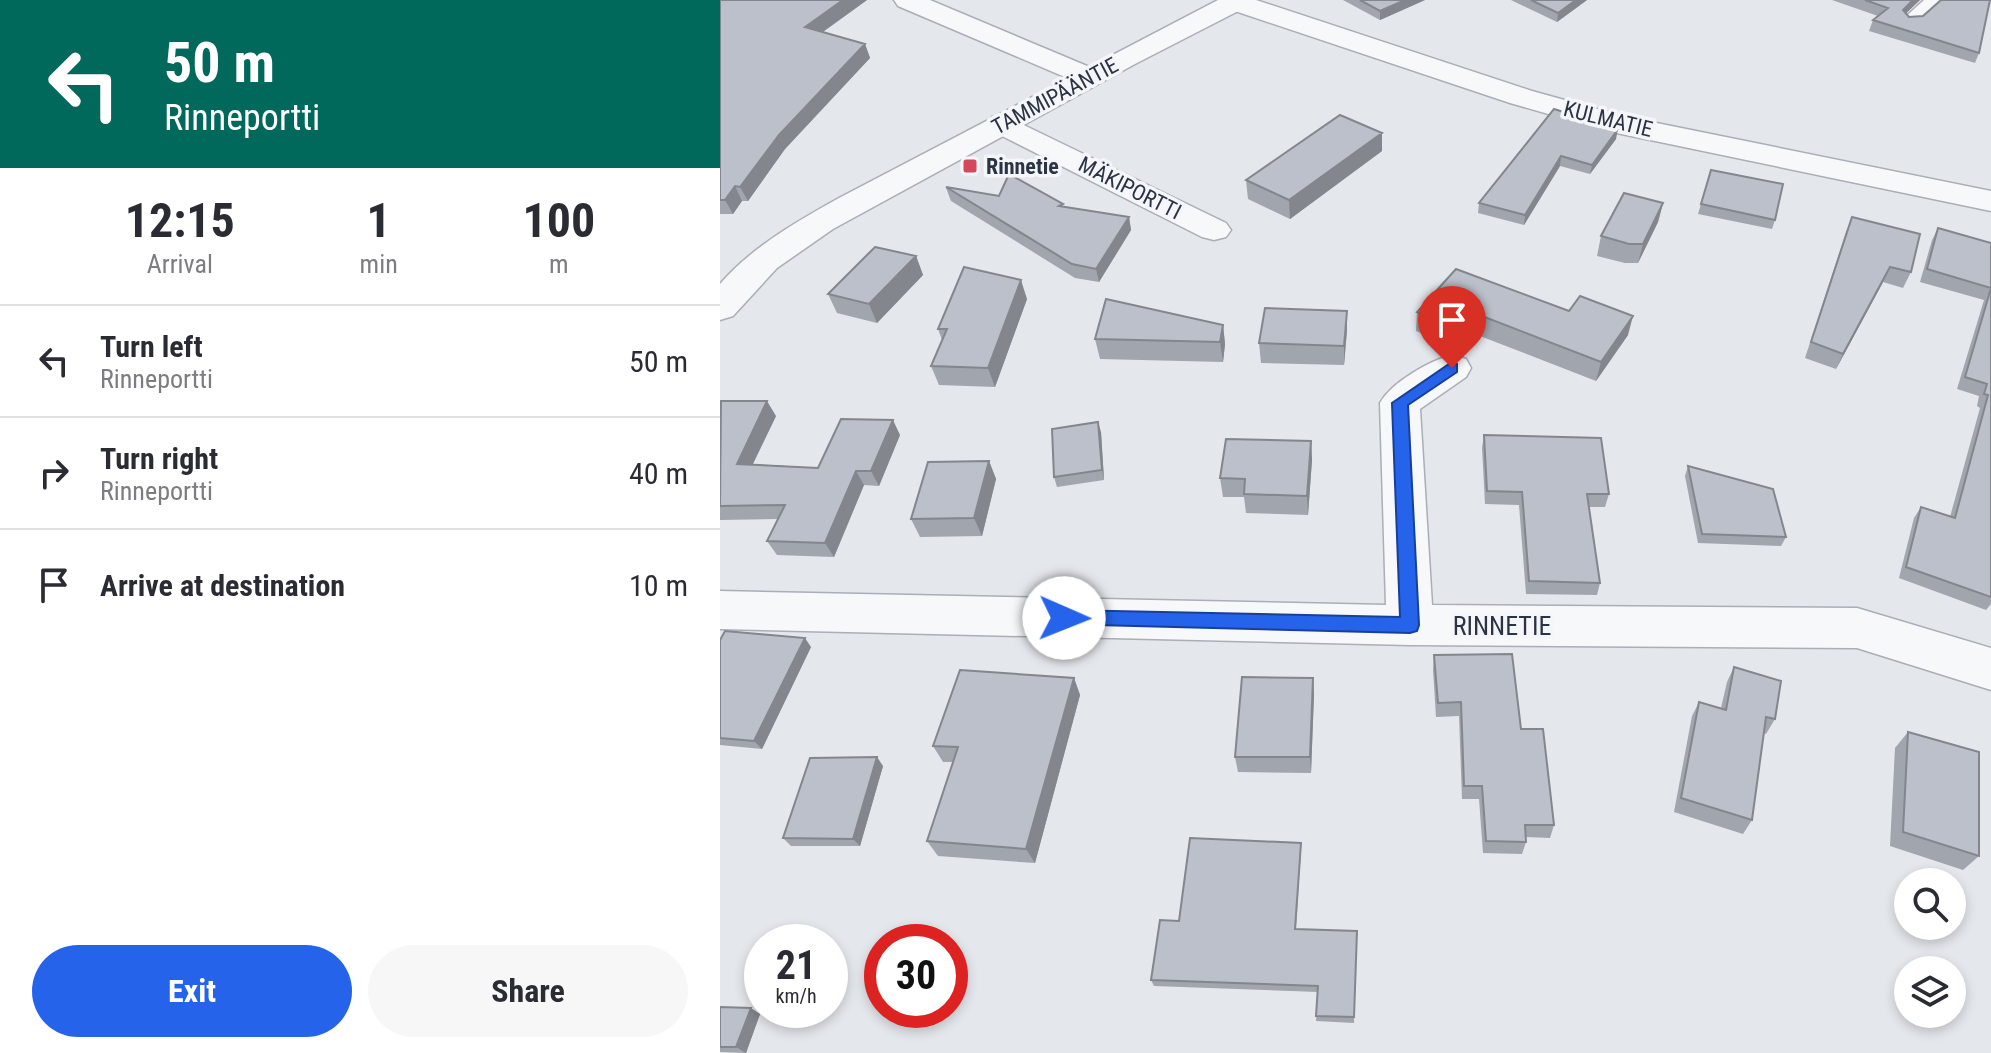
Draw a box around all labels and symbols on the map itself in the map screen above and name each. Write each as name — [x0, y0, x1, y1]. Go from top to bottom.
street label: TAMMIPÄÄNTIE — [988, 52, 1122, 140]
street label: KULMATIE — [1561, 96, 1655, 142]
street label: MÄKIPORTTI — [1075, 151, 1185, 225]
place label: Rinnetie — [986, 154, 1059, 179]
marker: Rinnetie — [961, 157, 979, 175]
pin — [1418, 286, 1486, 368]
position arrow — [1022, 576, 1106, 660]
street label: RINNETIE — [1453, 611, 1551, 641]
speed limit sign: 30 — [864, 924, 968, 1028]

